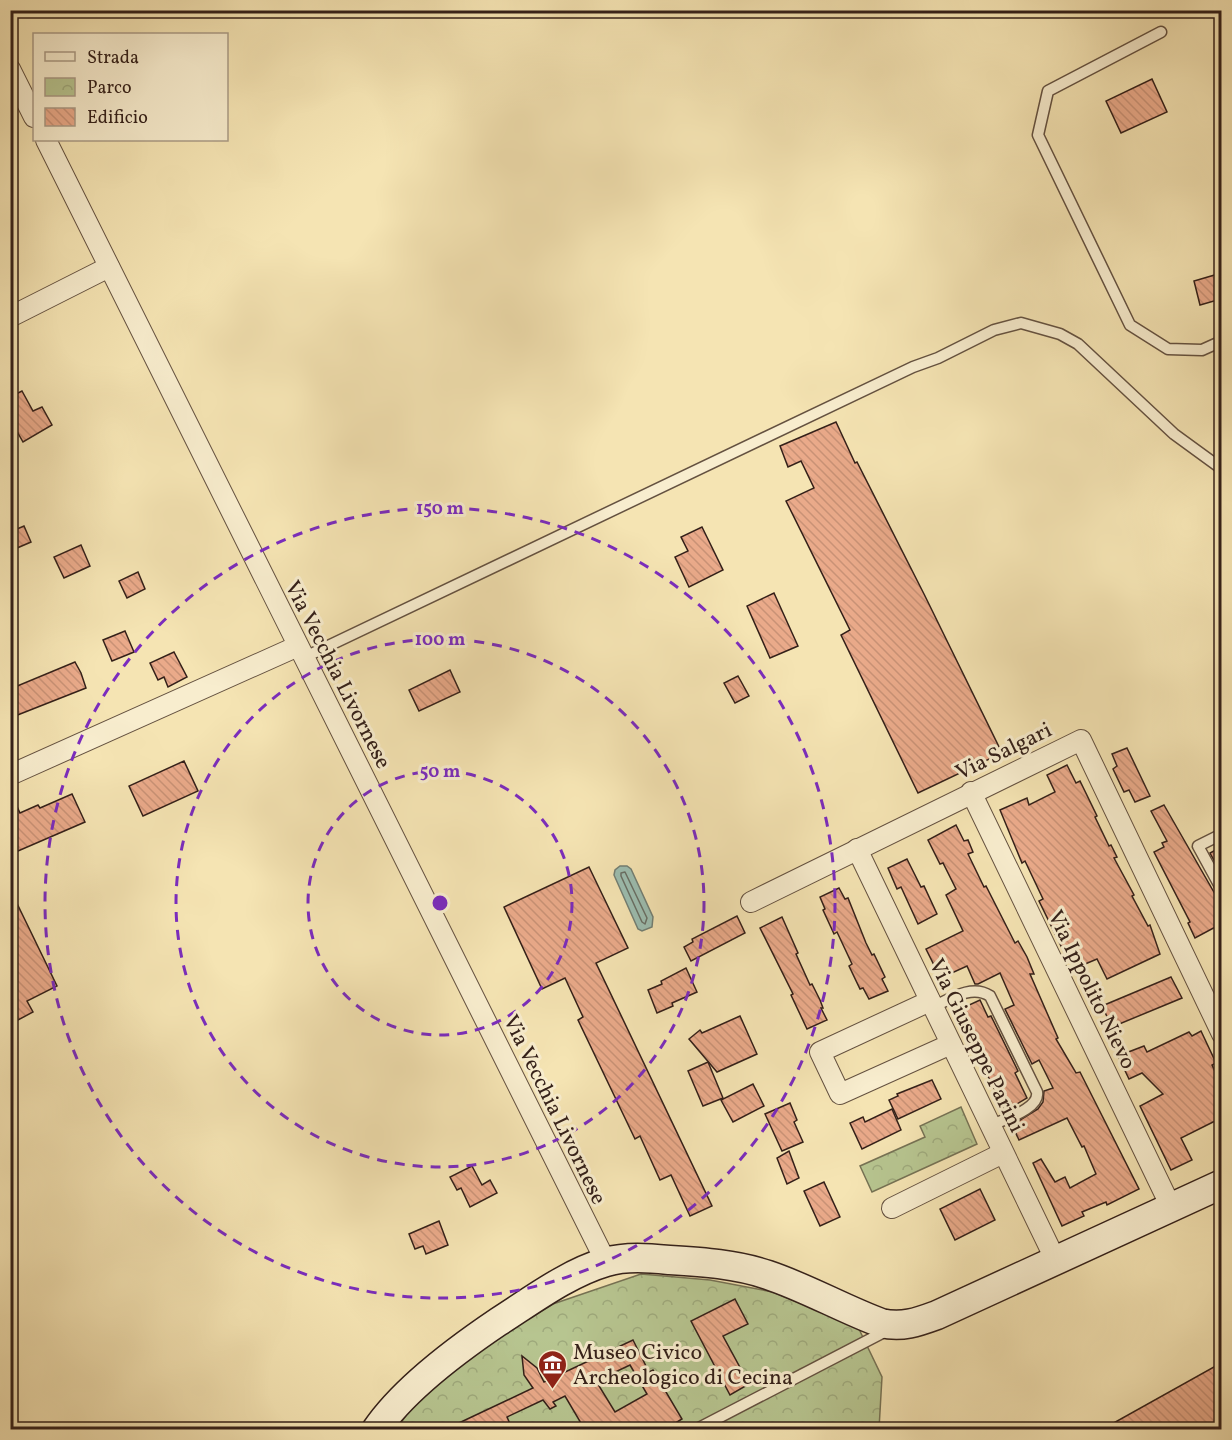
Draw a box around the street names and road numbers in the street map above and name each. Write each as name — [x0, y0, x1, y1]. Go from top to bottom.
street label: Via Vecchia Livornese — [276, 576, 398, 775]
street label: Via Salgari — [951, 716, 1057, 789]
street label: Via Ippolito Nievo — [1039, 905, 1143, 1075]
street label: Via Giuseppe Parini — [920, 954, 1031, 1138]
street label: Via Vecchia Livornese — [494, 1010, 613, 1210]

